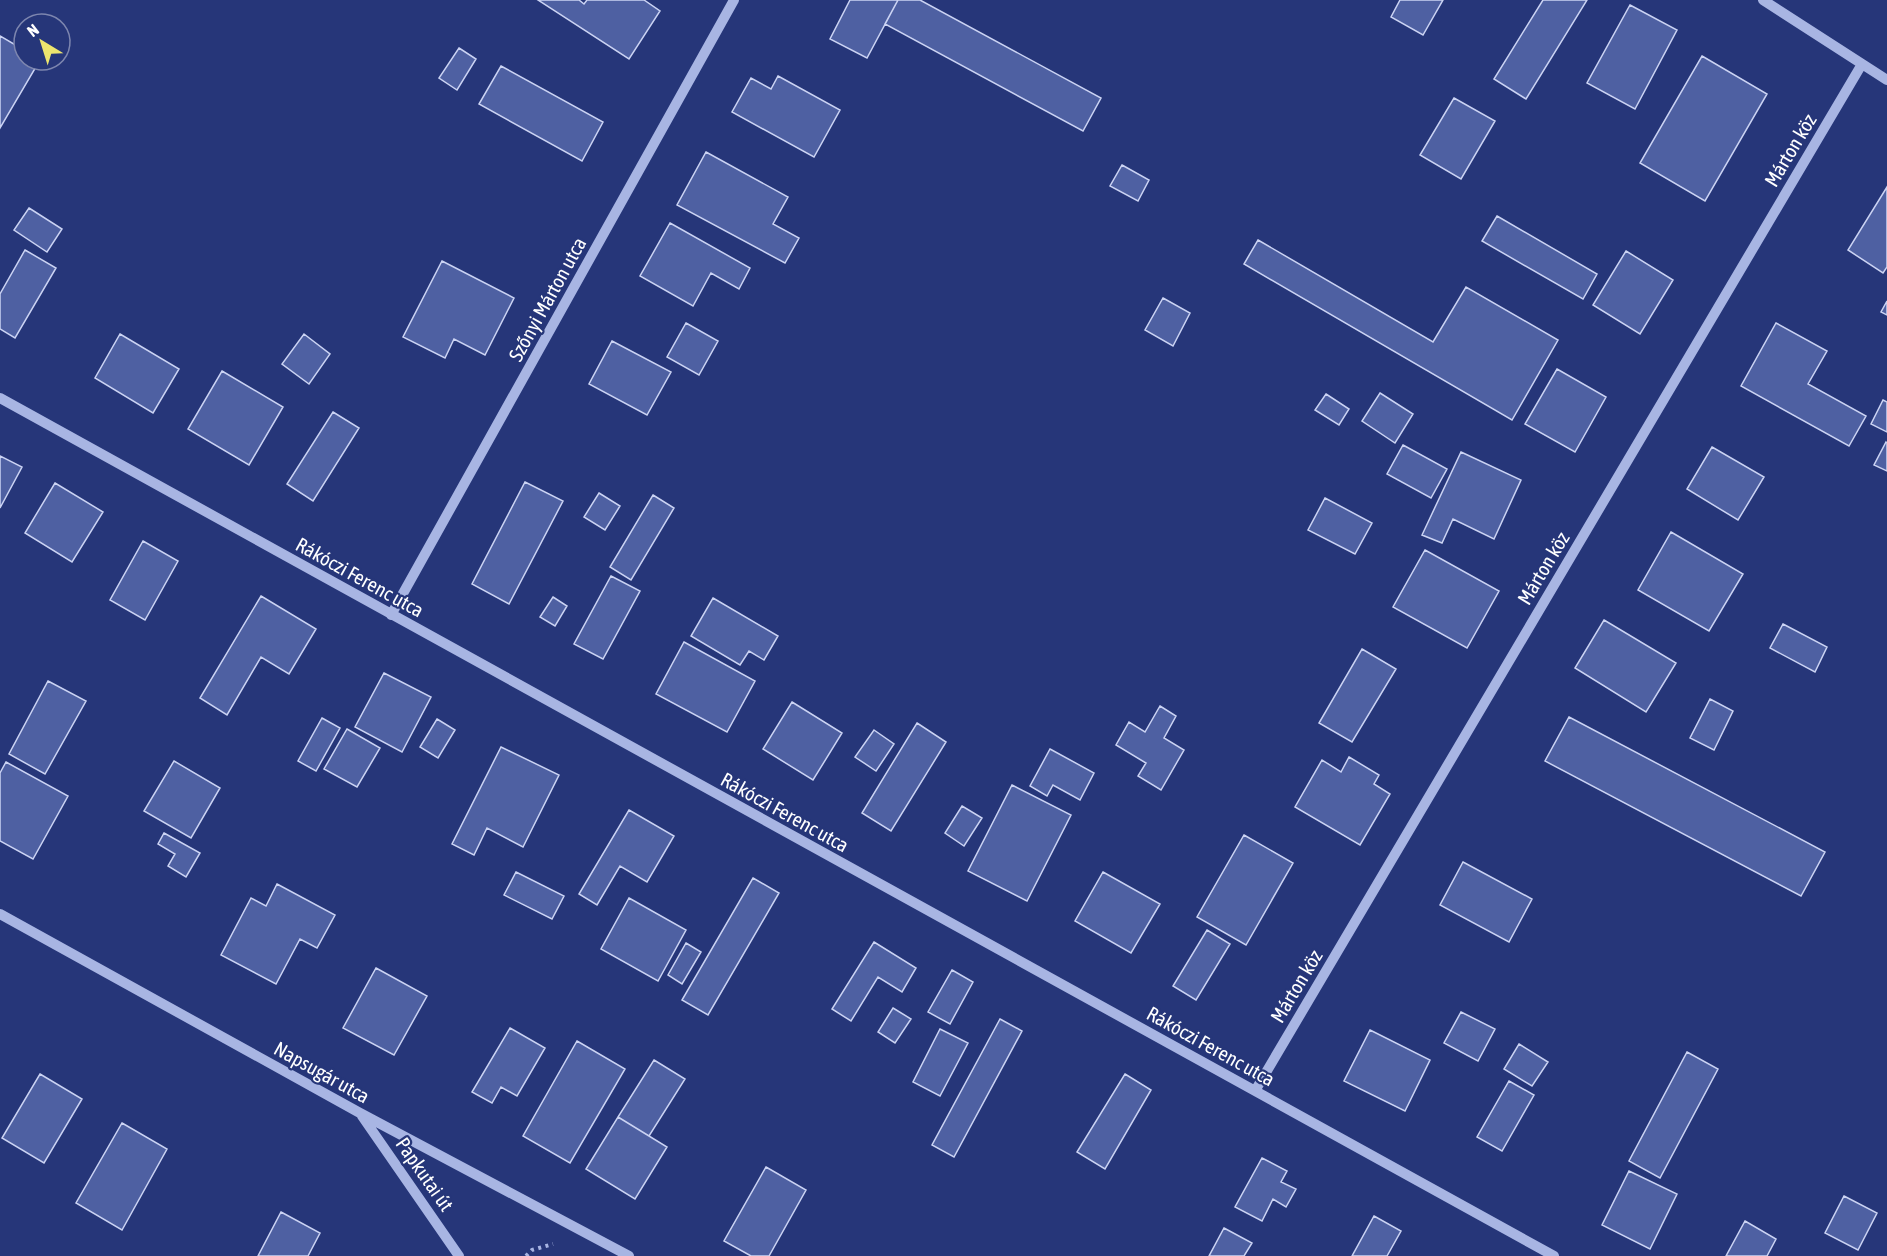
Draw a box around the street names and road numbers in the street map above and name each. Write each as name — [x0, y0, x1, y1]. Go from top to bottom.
street label: Márton köz — [1759, 110, 1821, 190]
street label: Szőnyi Márton utca — [504, 233, 590, 365]
street label: Márton köz — [1512, 528, 1574, 608]
street label: Rákóczi Ferenc utca — [292, 532, 428, 622]
street label: Rákóczi Ferenc utca — [717, 767, 853, 857]
street label: Márton köz — [1265, 946, 1327, 1026]
street label: Rákóczi Ferenc utca — [1143, 1001, 1279, 1091]
street label: Napsugár utca — [270, 1036, 374, 1108]
street label: Papkutai út — [391, 1133, 459, 1215]

